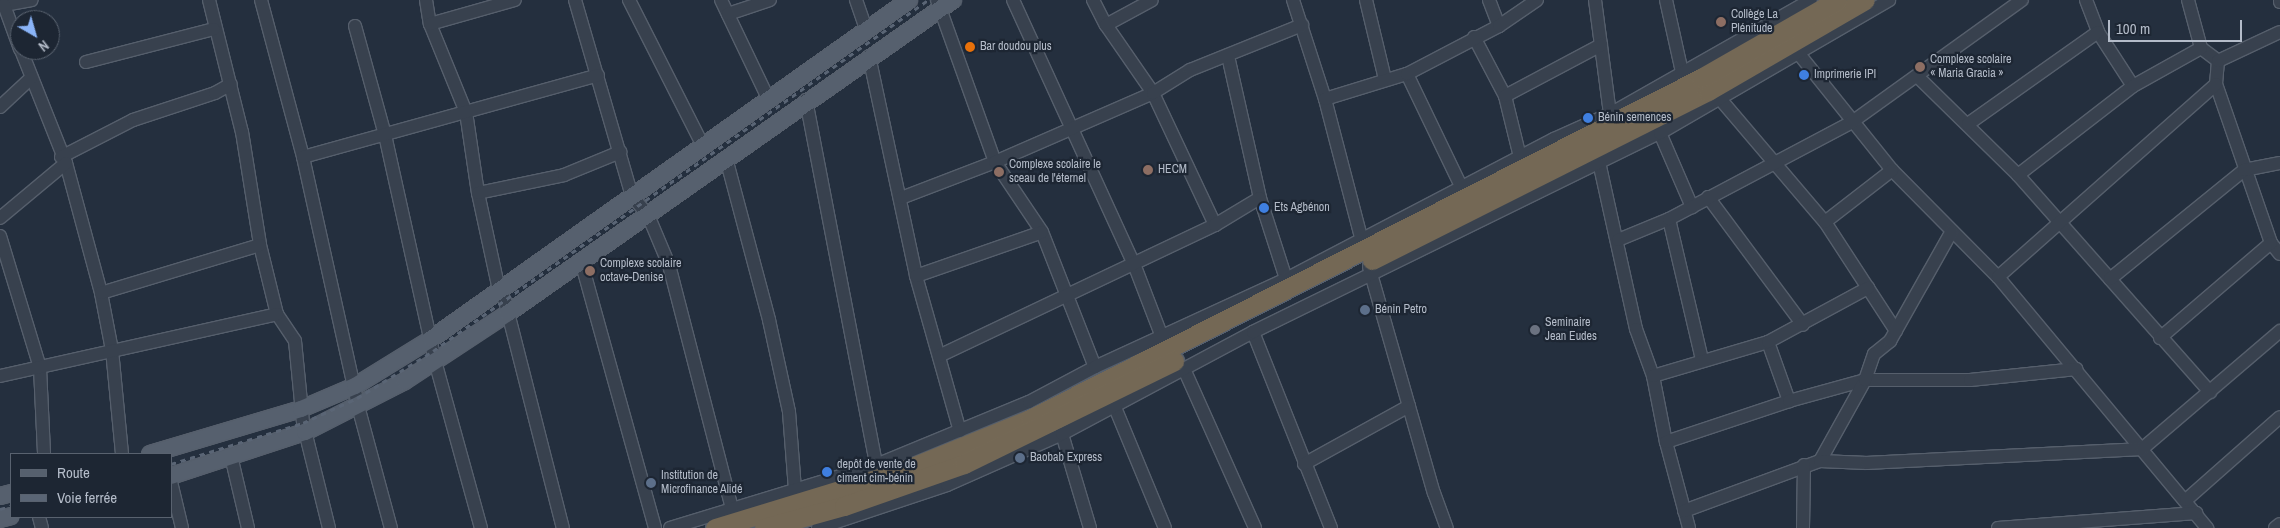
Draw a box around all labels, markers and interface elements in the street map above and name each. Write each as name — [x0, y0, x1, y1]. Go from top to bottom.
place label: Collège La Plénitude — [1731, 8, 1778, 36]
north arrow — [10, 10, 60, 60]
scale bar — [2110, 10, 2244, 42]
marker: Collège La Plénitude — [1715, 16, 1727, 28]
text: 100 m — [2116, 18, 2150, 39]
text: N — [35, 36, 52, 56]
place label: Bar doudou plus — [980, 40, 1052, 54]
marker: Bar doudou plus — [964, 41, 976, 53]
place label: Complexe scolaire « Maria Gracia » — [1930, 53, 2011, 81]
marker: Complexe scolaire « Maria Gracia » — [1914, 61, 1926, 73]
place label: Imprimerie IPI — [1814, 68, 1876, 82]
marker: Imprimerie IPI — [1798, 69, 1810, 81]
place label: Bénin semences — [1598, 111, 1671, 125]
marker: Bénin semences — [1582, 112, 1594, 124]
place label: Complexe scolaire le sceau de l'éternel — [1009, 158, 1101, 186]
place label: HECM — [1158, 163, 1187, 177]
marker: HECM — [1142, 164, 1154, 176]
marker: Complexe scolaire le sceau de l'éternel — [993, 166, 1005, 178]
place label: Ets Agbénon — [1274, 201, 1330, 215]
marker: Ets Agbénon — [1258, 202, 1270, 214]
place label: Complexe scolaire octave-Denise — [600, 257, 681, 285]
marker: Complexe scolaire octave-Denise — [584, 265, 596, 277]
place label: Bénin Petro — [1375, 303, 1427, 317]
marker: Bénin Petro — [1359, 304, 1371, 316]
place label: Seminaire Jean Eudes — [1545, 316, 1597, 344]
marker: Seminaire Jean Eudes — [1529, 324, 1541, 336]
place label: Baobab Express — [1030, 451, 1102, 465]
marker: Baobab Express — [1014, 452, 1026, 464]
legend — [10, 453, 172, 518]
place label: depôt de vente de ciment cim-bénin — [837, 458, 916, 486]
text: Route — [57, 462, 90, 483]
marker: depôt de vente de ciment cim-bénin — [821, 466, 833, 478]
place label: Institution de Microfinance Alidé — [661, 469, 743, 497]
marker: Institution de Microfinance Alidé — [645, 477, 657, 489]
text: Voie ferrée — [57, 487, 117, 508]

